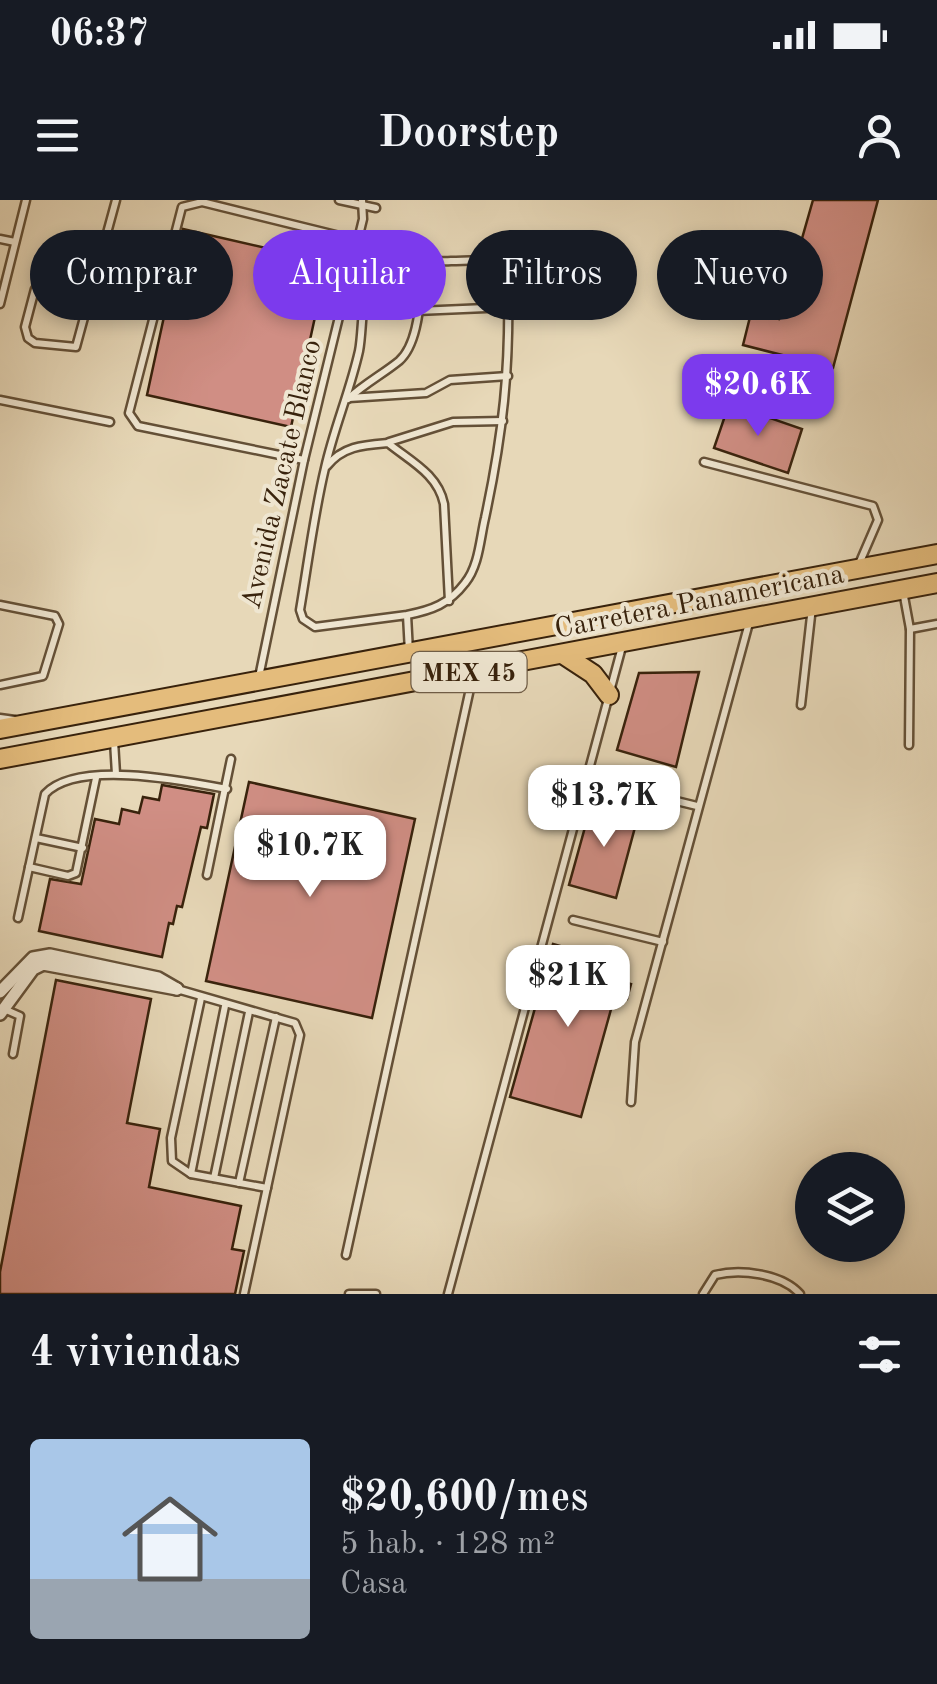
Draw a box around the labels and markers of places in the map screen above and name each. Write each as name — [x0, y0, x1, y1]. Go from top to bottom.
pin: $20.6K — [677, 354, 839, 439]
pin: $13.7K — [523, 765, 685, 850]
pin: $10.7K — [229, 815, 391, 900]
pin: $21K — [509, 945, 627, 1030]

